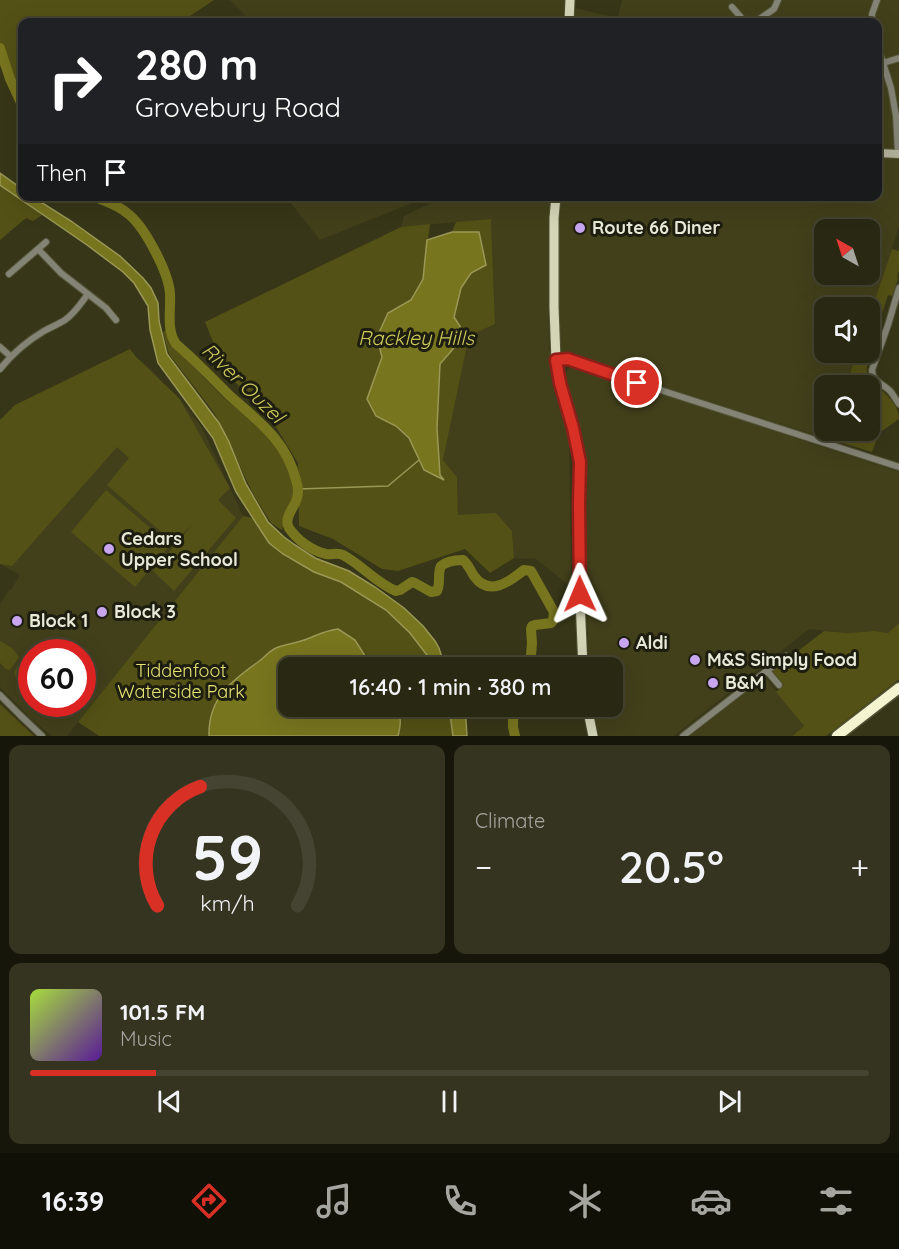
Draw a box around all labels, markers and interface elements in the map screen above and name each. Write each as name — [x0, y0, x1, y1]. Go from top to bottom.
text: 280 m — [135, 38, 258, 91]
icon: right — [36, 42, 114, 120]
text: Grovebury Road — [135, 90, 341, 124]
icon: arrive — [99, 156, 132, 189]
text: Then — [36, 159, 87, 187]
place label: Route 66 Diner — [592, 216, 720, 239]
north arrow — [814, 219, 880, 285]
map controls — [814, 219, 880, 441]
marker: Route 66 Diner — [573, 221, 587, 235]
button: sound — [814, 297, 880, 363]
water label: Rackley Hills — [358, 325, 476, 350]
water label: River Ouzel — [197, 337, 291, 430]
pin — [611, 357, 662, 408]
icon: arrive — [620, 366, 653, 399]
button: search — [814, 375, 880, 441]
place label: Cedars Upper School — [121, 527, 238, 571]
marker: Cedars Upper School — [102, 542, 116, 556]
position arrow — [548, 562, 612, 626]
place label: Block 3 — [114, 600, 176, 623]
marker: Block 3 — [95, 605, 109, 619]
place label: Block 1 — [29, 609, 88, 632]
marker: Block 1 — [10, 614, 24, 628]
place label: Aldi — [636, 631, 668, 654]
marker: Aldi — [617, 636, 631, 650]
speed limit sign: 60 — [18, 639, 96, 717]
place label: M&S Simply Food — [707, 648, 857, 671]
marker: M&S Simply Food — [688, 653, 702, 667]
park label: Tiddenfoot Waterside Park — [117, 659, 245, 703]
place label: B&M — [725, 671, 764, 694]
text: 16:40 · 1 min · 380 m — [350, 673, 551, 701]
marker: B&M — [706, 676, 720, 690]
text: Climate — [475, 808, 545, 833]
text: 59 — [191, 818, 263, 896]
text: 20.5° — [619, 838, 724, 894]
text: − — [475, 846, 492, 887]
text: + — [850, 846, 869, 887]
text: km/h — [200, 891, 254, 917]
text: 101.5 FM — [120, 998, 205, 1026]
text: Music — [120, 1026, 172, 1051]
icon: previous — [153, 1085, 186, 1118]
icon: pause — [433, 1085, 466, 1118]
icon: next — [713, 1085, 746, 1118]
icon: directions — [188, 1180, 230, 1222]
icon: music — [313, 1180, 355, 1222]
icon: phone — [439, 1180, 481, 1222]
icon: climate — [564, 1180, 606, 1222]
icon: car — [690, 1180, 732, 1222]
icon: filters — [815, 1180, 857, 1222]
text: 16:39 — [42, 1184, 104, 1218]

